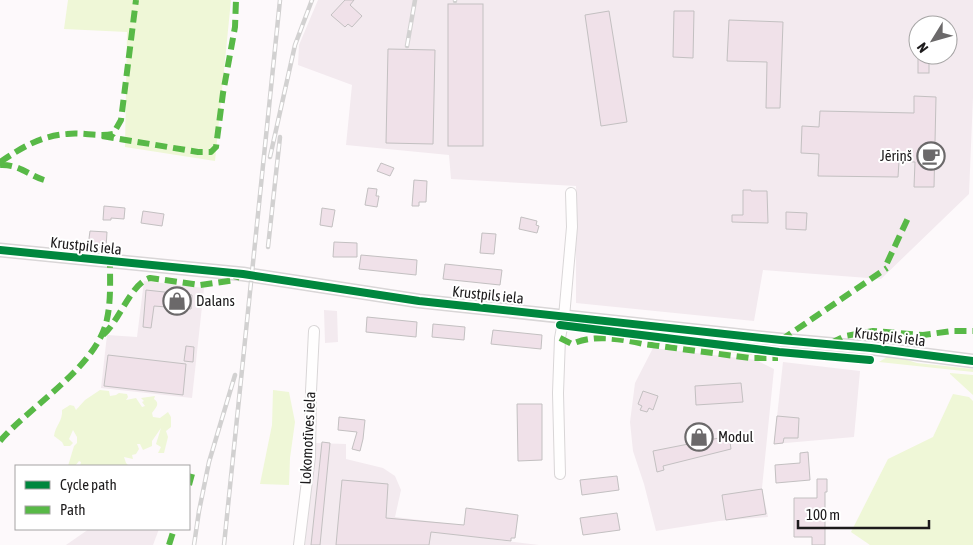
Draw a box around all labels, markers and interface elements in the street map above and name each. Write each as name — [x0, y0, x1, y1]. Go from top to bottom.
north arrow — [908, 15, 958, 65]
text: N — [914, 40, 931, 56]
cafe icon: Jēriņš — [916, 141, 946, 171]
place label: Jēriņš — [880, 147, 912, 164]
street label: Krustpils iela — [49, 233, 123, 258]
street label: Krustpils iela — [451, 282, 525, 307]
shop icon: Dalans — [162, 286, 192, 316]
place label: Dalans — [196, 292, 235, 309]
street label: Krustpils iela — [853, 324, 927, 349]
street label: Lokomotīves iela — [297, 391, 318, 485]
shop icon: Modul — [684, 422, 714, 452]
place label: Modul — [718, 428, 753, 445]
legend — [15, 465, 190, 530]
text: Cycle path — [60, 476, 117, 493]
scale bar — [798, 498, 929, 530]
text: Path — [60, 501, 86, 518]
text: 100 m — [806, 506, 840, 523]

